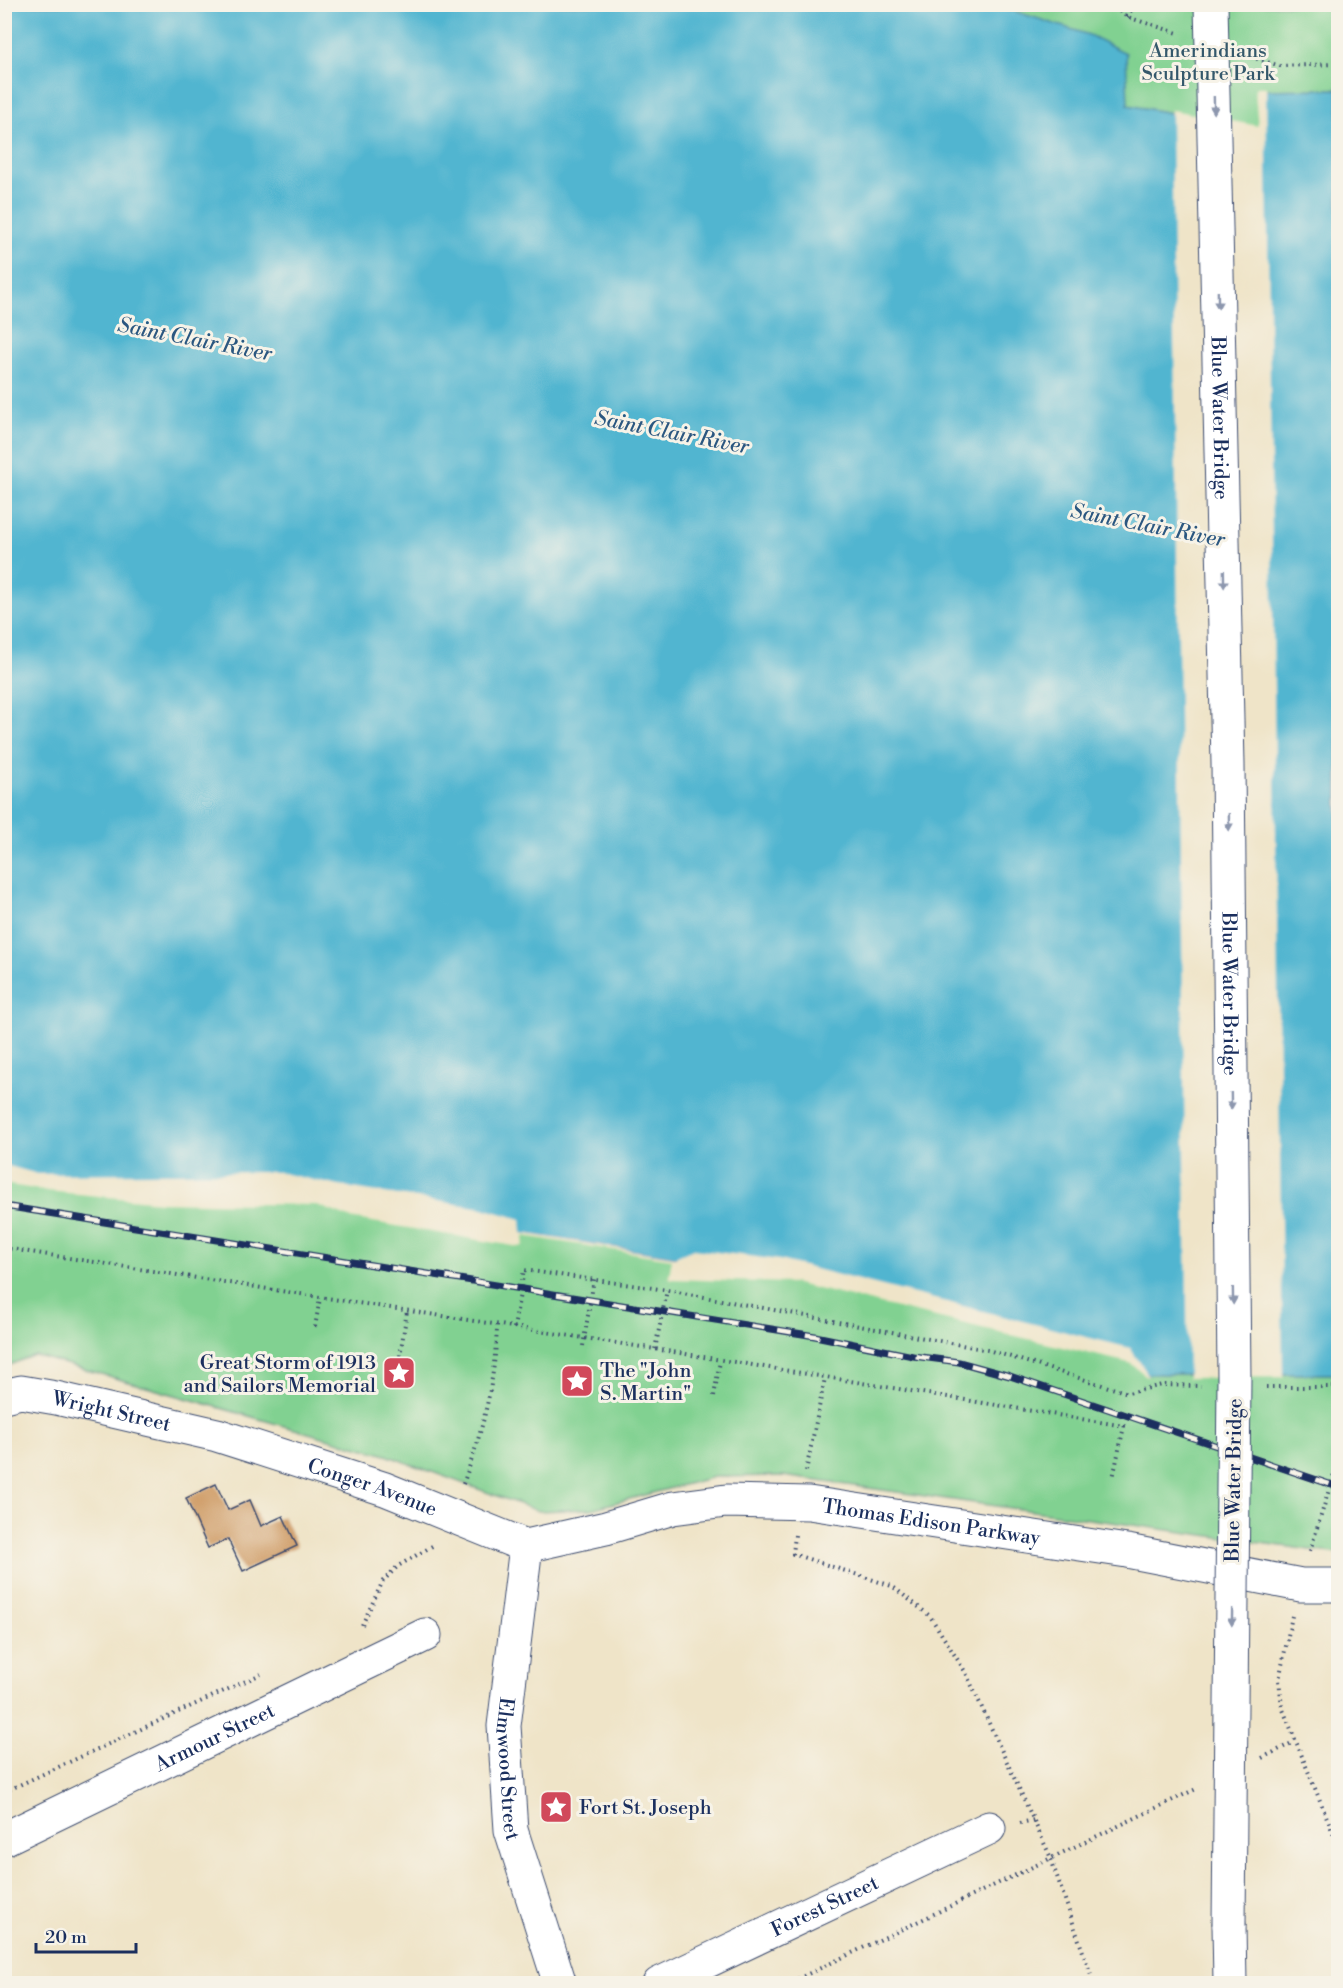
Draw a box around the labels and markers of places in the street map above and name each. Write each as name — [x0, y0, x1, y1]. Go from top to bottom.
place label: Great Storm of 1913 and Sailors Memorial — [183, 1351, 376, 1399]
place icon: Great Storm of 1913 and Sailors Memorial — [381, 1355, 417, 1391]
place label: The "John S. Martin" — [600, 1359, 691, 1407]
place icon: The "John S. Martin" — [559, 1363, 595, 1399]
place icon: Fort St. Joseph — [538, 1789, 574, 1825]
place label: Fort St. Joseph — [579, 1796, 712, 1821]

